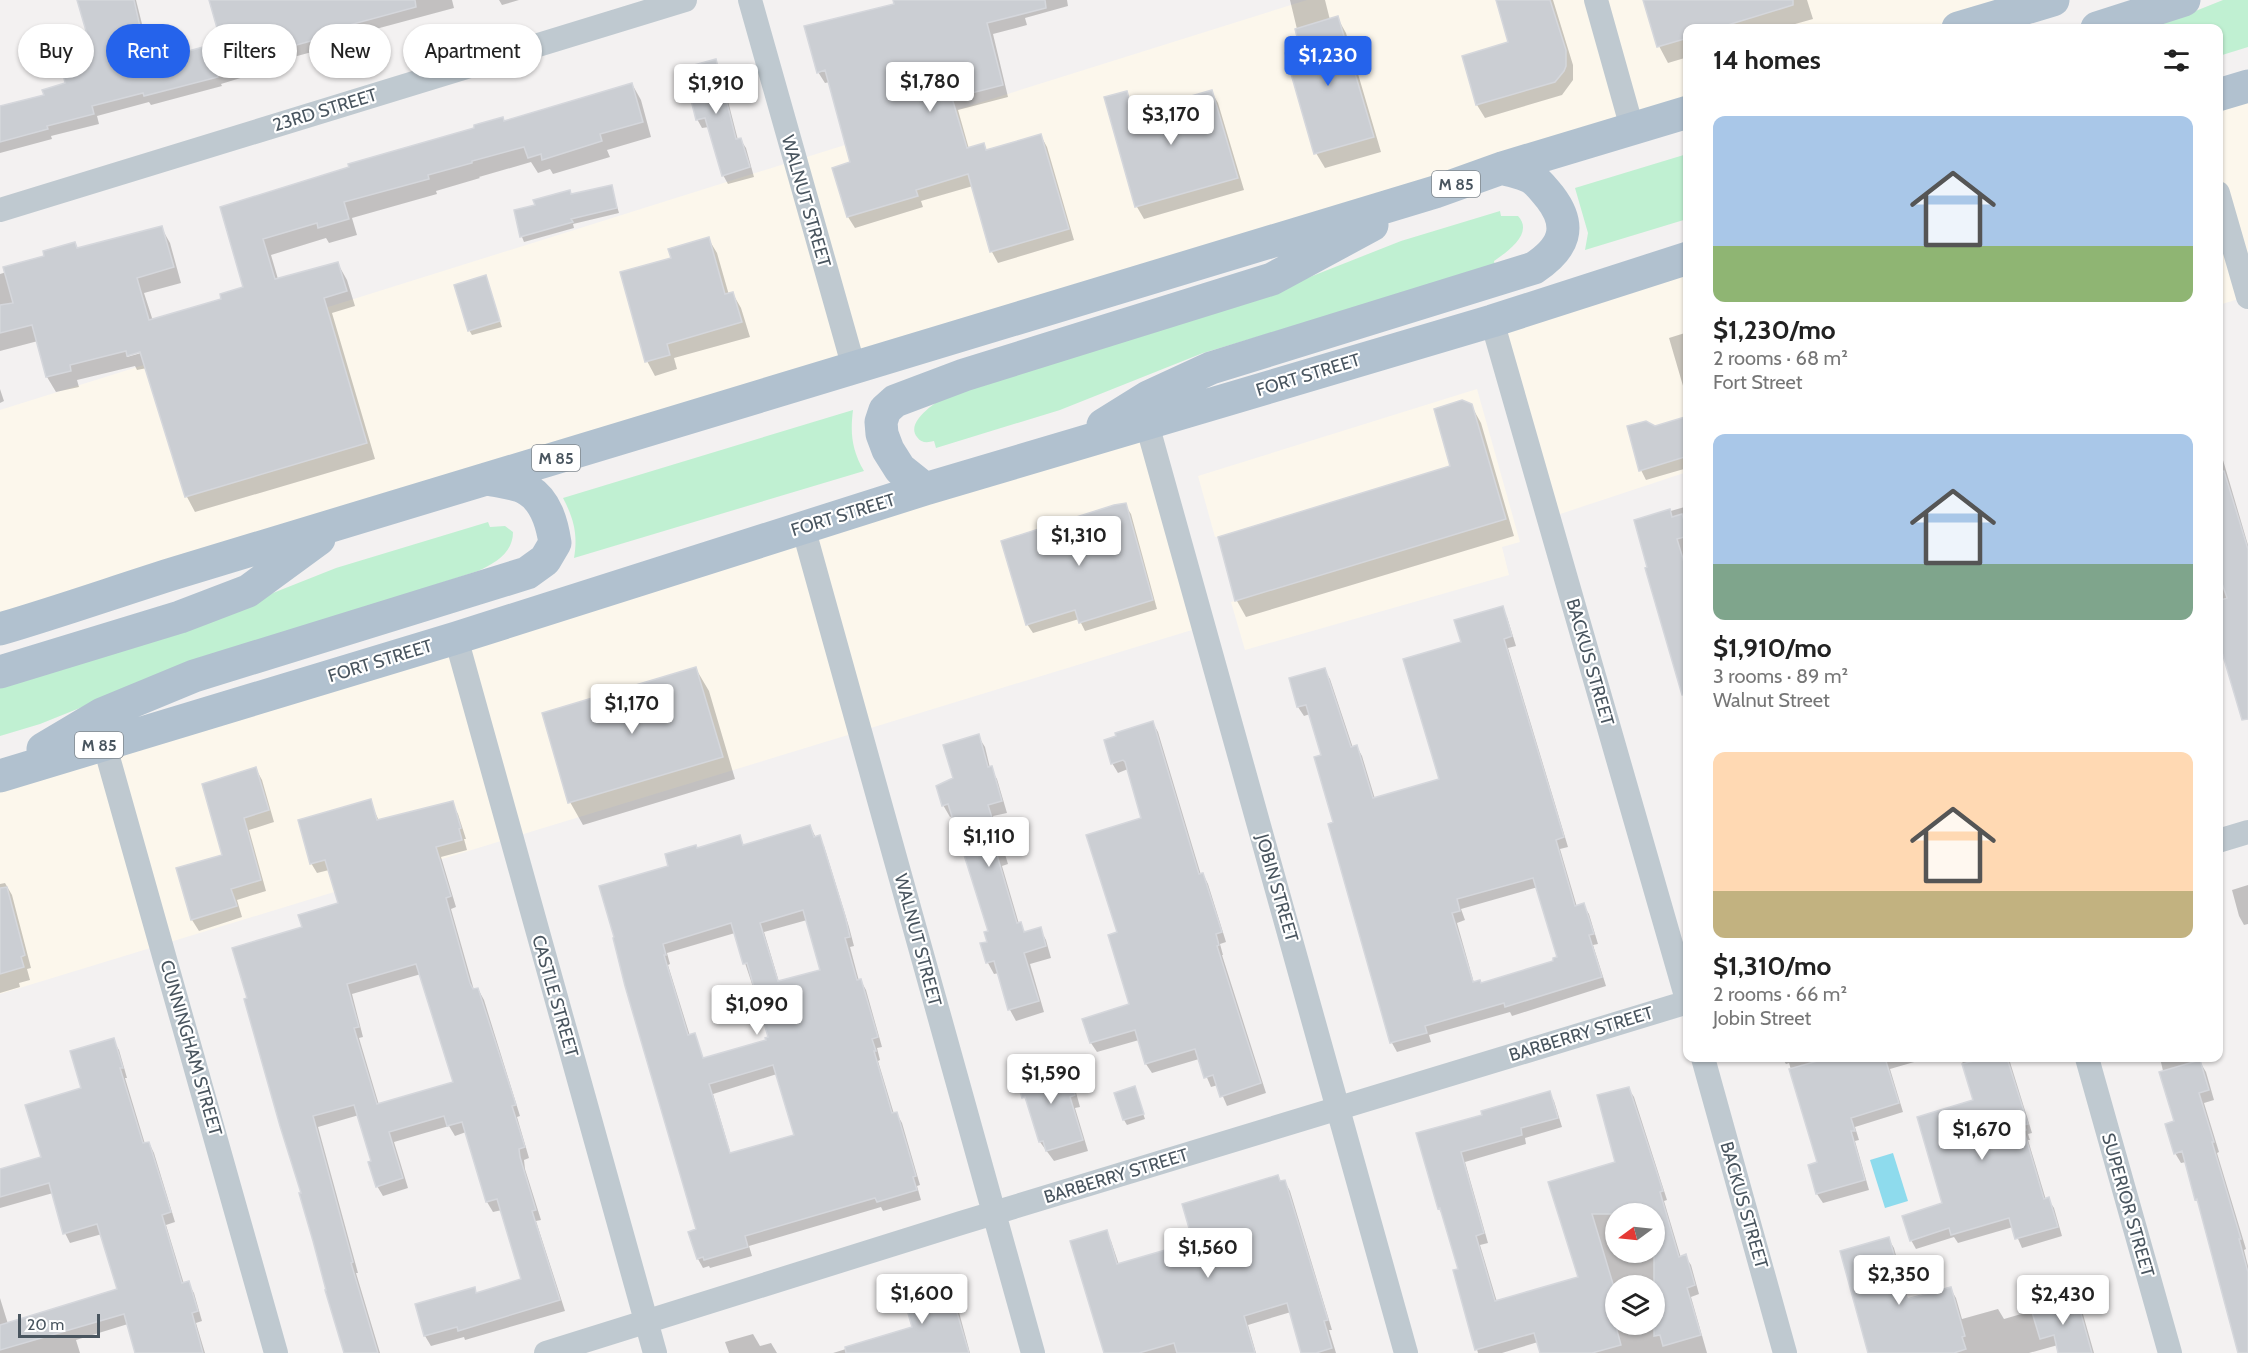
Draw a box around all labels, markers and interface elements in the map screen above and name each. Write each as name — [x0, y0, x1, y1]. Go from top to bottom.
chip: Buy — [18, 24, 94, 78]
chip: Rent — [106, 24, 190, 78]
chip: Filters — [202, 24, 297, 78]
chip: New — [309, 24, 391, 78]
chip: Apartment — [403, 24, 542, 78]
pin: $1,230 — [1279, 36, 1377, 87]
text: $1,230 — [1298, 43, 1358, 67]
text: 14 homes — [1713, 44, 1821, 76]
icon: filters — [2160, 44, 2193, 77]
pin: $1,780 — [881, 62, 979, 113]
pin: $1,910 — [667, 64, 765, 115]
text: $1,780 — [900, 69, 960, 93]
text: $1,910 — [688, 71, 744, 95]
street label: 23RD STREET — [270, 84, 380, 136]
pin: $3,170 — [1122, 95, 1220, 146]
text: $3,170 — [1142, 102, 1200, 126]
street label: WALNUT STREET — [777, 132, 835, 270]
icon: home — [1899, 155, 2007, 263]
road number: M 85 — [1432, 171, 1480, 197]
text: $1,230/mo — [1713, 314, 1836, 346]
text: 2 rooms · 68 m² — [1713, 346, 1848, 370]
street label: FORT STREET — [1253, 349, 1363, 401]
text: Fort Street — [1713, 370, 1803, 394]
road number: M 85 — [532, 445, 580, 471]
icon: home — [1899, 473, 2007, 581]
street label: FORT STREET — [788, 489, 898, 541]
pin: $1,310 — [1030, 516, 1128, 567]
text: $1,310 — [1051, 523, 1107, 547]
street label: BACKUS STREET — [1561, 596, 1619, 728]
text: $1,910/mo — [1713, 632, 1832, 664]
street label: FORT STREET — [325, 635, 435, 687]
text: 3 rooms · 89 m² — [1713, 664, 1848, 688]
pin: $1,170 — [583, 684, 681, 735]
text: Walnut Street — [1713, 688, 1830, 712]
text: $1,170 — [605, 691, 659, 715]
road number: M 85 — [75, 732, 123, 758]
icon: home — [1899, 791, 2007, 899]
pin: $1,110 — [940, 817, 1038, 868]
text: $1,110 — [963, 824, 1015, 848]
street label: JOBIN STREET — [1251, 831, 1303, 945]
street label: WALNUT STREET — [890, 871, 946, 1009]
street label: CASTLE STREET — [527, 932, 583, 1060]
text: $1,310/mo — [1713, 950, 1831, 982]
street label: CUNNINGHAM STREET — [155, 958, 227, 1139]
text: 2 rooms · 66 m² — [1713, 982, 1847, 1006]
pin: $1,090 — [708, 985, 806, 1036]
text: $1,090 — [726, 992, 788, 1016]
street label: BARBERRY STREET — [1506, 1001, 1656, 1066]
text: Jobin Street — [1713, 1006, 1811, 1030]
pin: $1,590 — [1002, 1054, 1100, 1105]
text: $1,590 — [1021, 1061, 1081, 1085]
pin: $1,670 — [1933, 1110, 2031, 1161]
text: $1,670 — [1953, 1117, 2012, 1141]
street label: SUPERIOR STREET — [2097, 1131, 2159, 1280]
street label: BACKUS STREET — [1715, 1139, 1773, 1271]
street label: BARBERRY STREET — [1041, 1143, 1191, 1208]
north arrow — [1605, 1203, 1665, 1263]
map controls — [1605, 1203, 1665, 1335]
pin: $1,560 — [1159, 1228, 1257, 1279]
text: $1,560 — [1178, 1235, 1238, 1259]
pin: $2,350 — [1850, 1255, 1948, 1306]
text: $2,350 — [1868, 1262, 1930, 1286]
pin: $1,600 — [873, 1274, 971, 1325]
button: layers — [1605, 1275, 1665, 1335]
pin: $2,430 — [2014, 1275, 2112, 1326]
text: $1,600 — [890, 1281, 954, 1305]
text: $2,430 — [2031, 1282, 2095, 1306]
scale bar — [18, 1311, 100, 1338]
text: 20 m — [27, 1315, 64, 1334]

